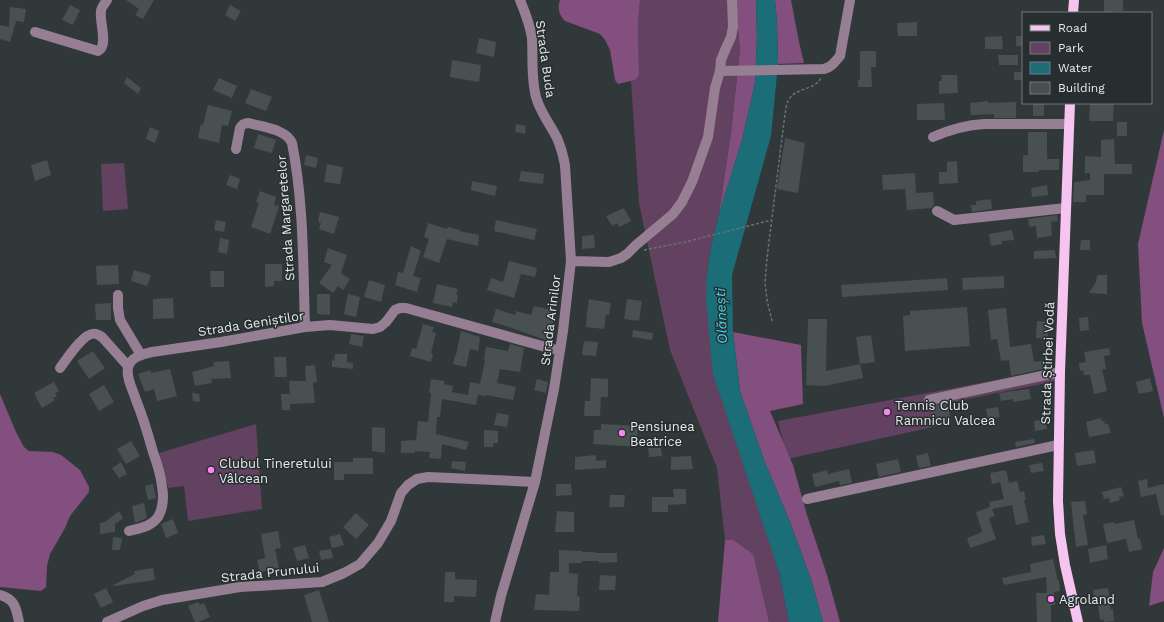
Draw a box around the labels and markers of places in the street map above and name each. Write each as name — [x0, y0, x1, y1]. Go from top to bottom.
place label: Tennis Club Ramnicu Valcea — [895, 398, 996, 428]
marker: Tennis Club Ramnicu Valcea — [882, 407, 892, 417]
place label: Pensiunea Beatrice — [630, 419, 695, 449]
marker: Pensiunea Beatrice — [617, 428, 627, 438]
place label: Clubul Tineretului Vâlcean — [219, 456, 332, 486]
marker: Clubul Tineretului Vâlcean — [206, 465, 216, 475]
place label: Agroland — [1059, 592, 1115, 607]
marker: Agroland — [1046, 594, 1056, 604]

